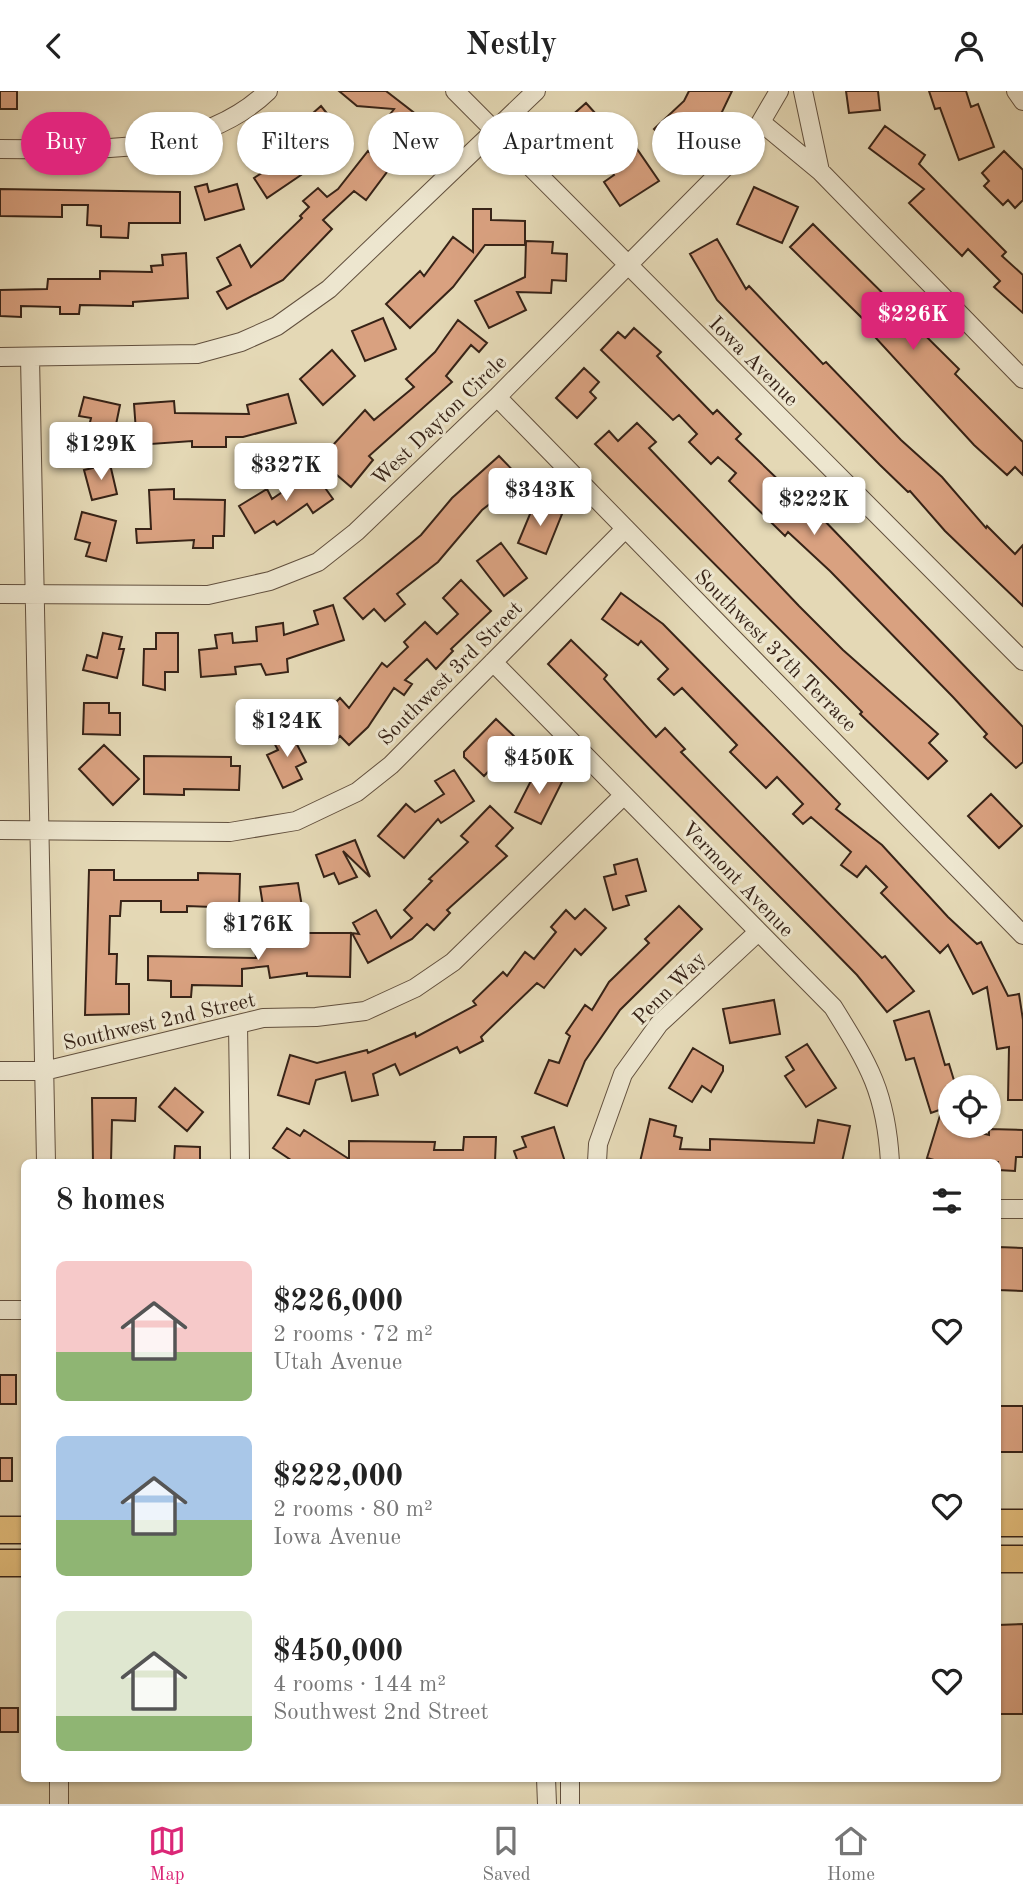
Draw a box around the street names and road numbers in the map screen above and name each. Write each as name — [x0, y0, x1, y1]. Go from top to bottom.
street label: Iowa Avenue — [704, 313, 802, 411]
street label: West Dayton Circle — [369, 352, 511, 490]
street label: Southwest 37th Terrace — [690, 566, 860, 736]
street label: Southwest 3rd Street — [375, 598, 527, 750]
street label: Vermont Avenue — [677, 818, 797, 942]
street label: Penn Way — [630, 949, 710, 1029]
street label: Southwest 2nd Street — [61, 990, 258, 1055]

